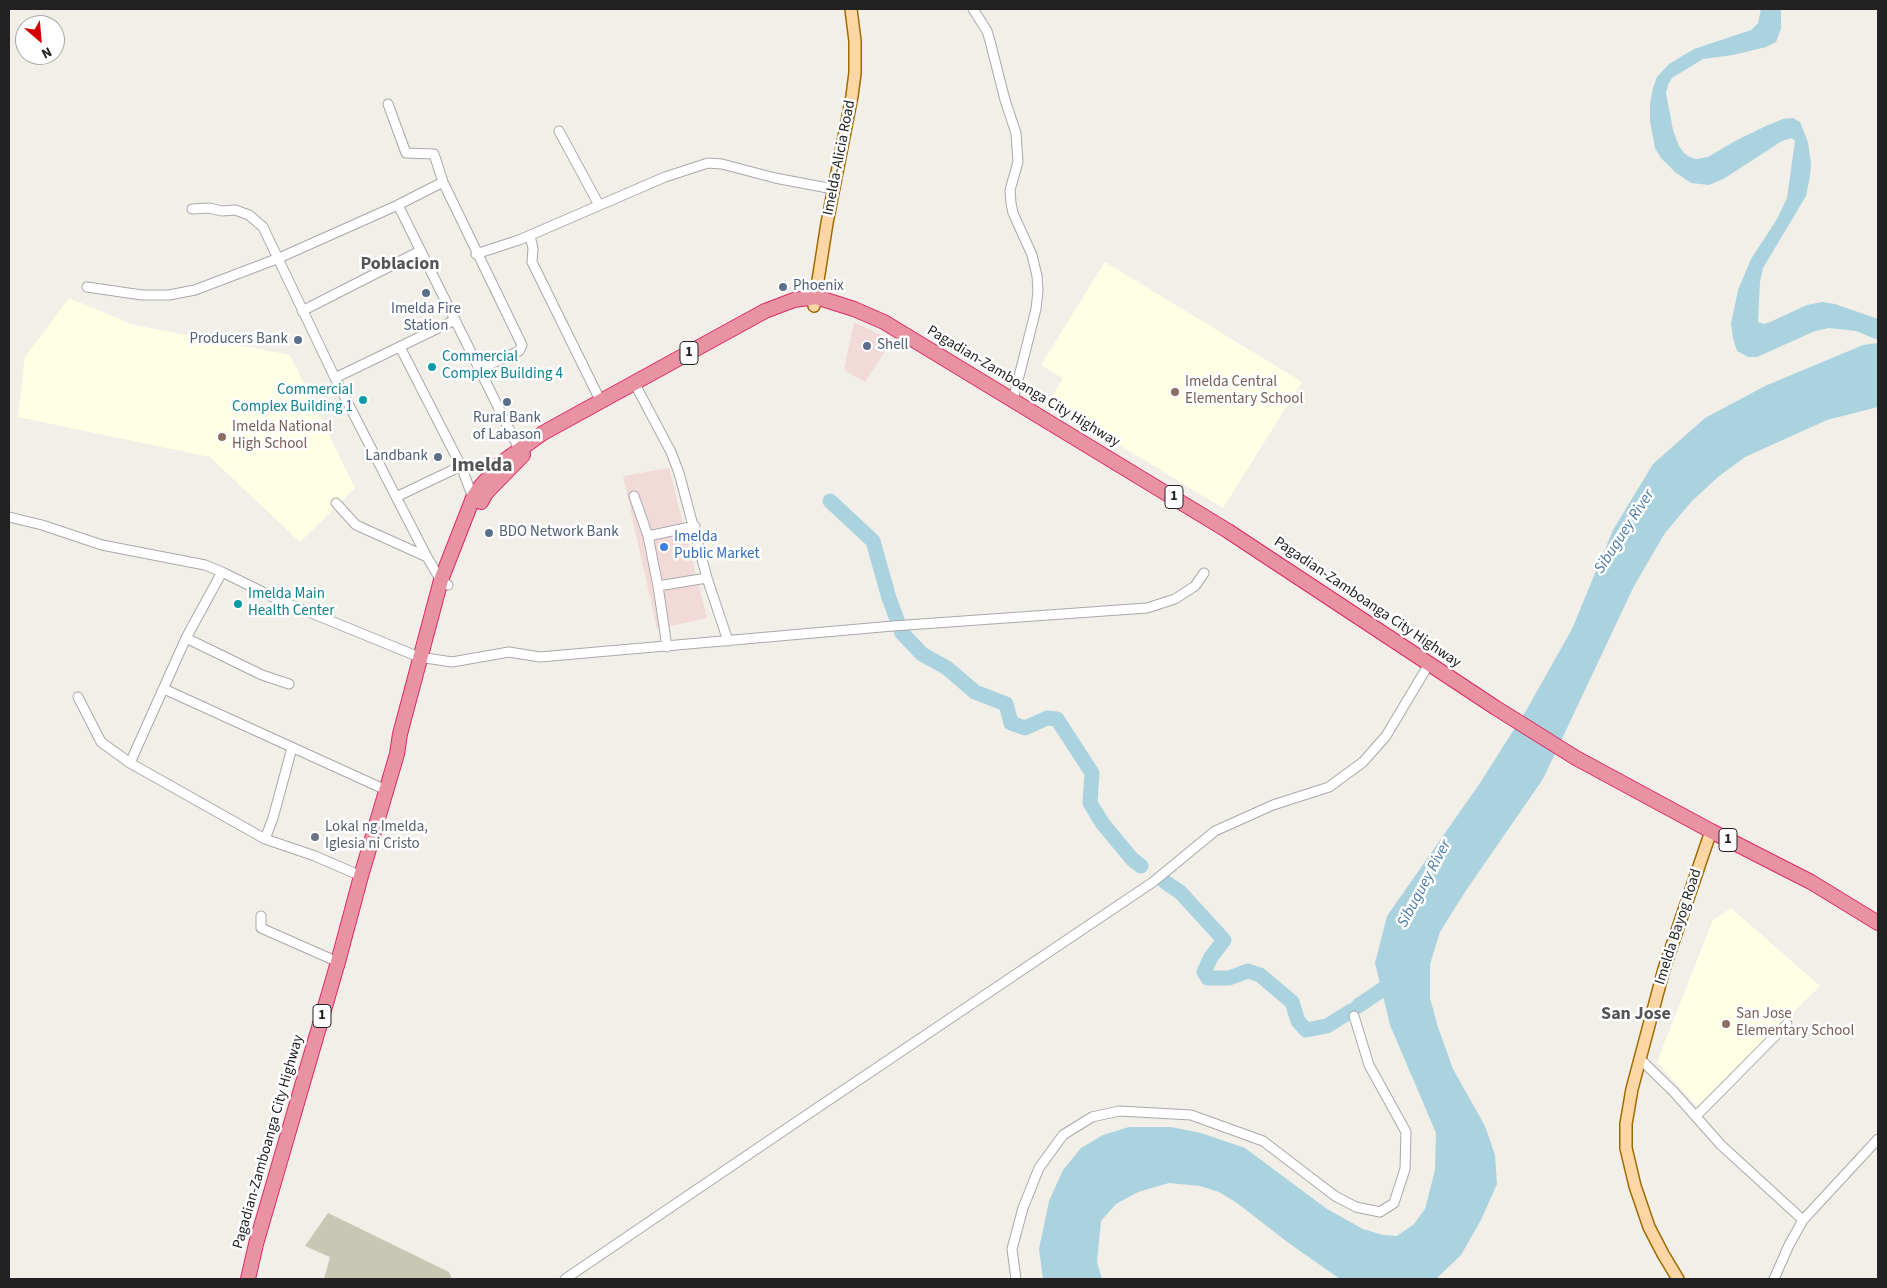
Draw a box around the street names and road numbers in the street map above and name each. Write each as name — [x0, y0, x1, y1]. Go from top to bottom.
street label: Imelda-Alicia Road — [820, 99, 860, 217]
street label: Pagadian-Zamboanga City Highway — [923, 322, 1123, 452]
road number: 1 — [680, 342, 698, 364]
road number: 1 — [1165, 486, 1183, 508]
street label: Pagadian-Zamboanga City Highway — [1270, 534, 1464, 672]
road number: 1 — [1719, 828, 1737, 852]
street label: Imelda Bayog Road — [1652, 867, 1706, 987]
road number: 1 — [313, 1004, 331, 1028]
street label: Pagadian-Zamboanga City Highway — [230, 1033, 308, 1251]

